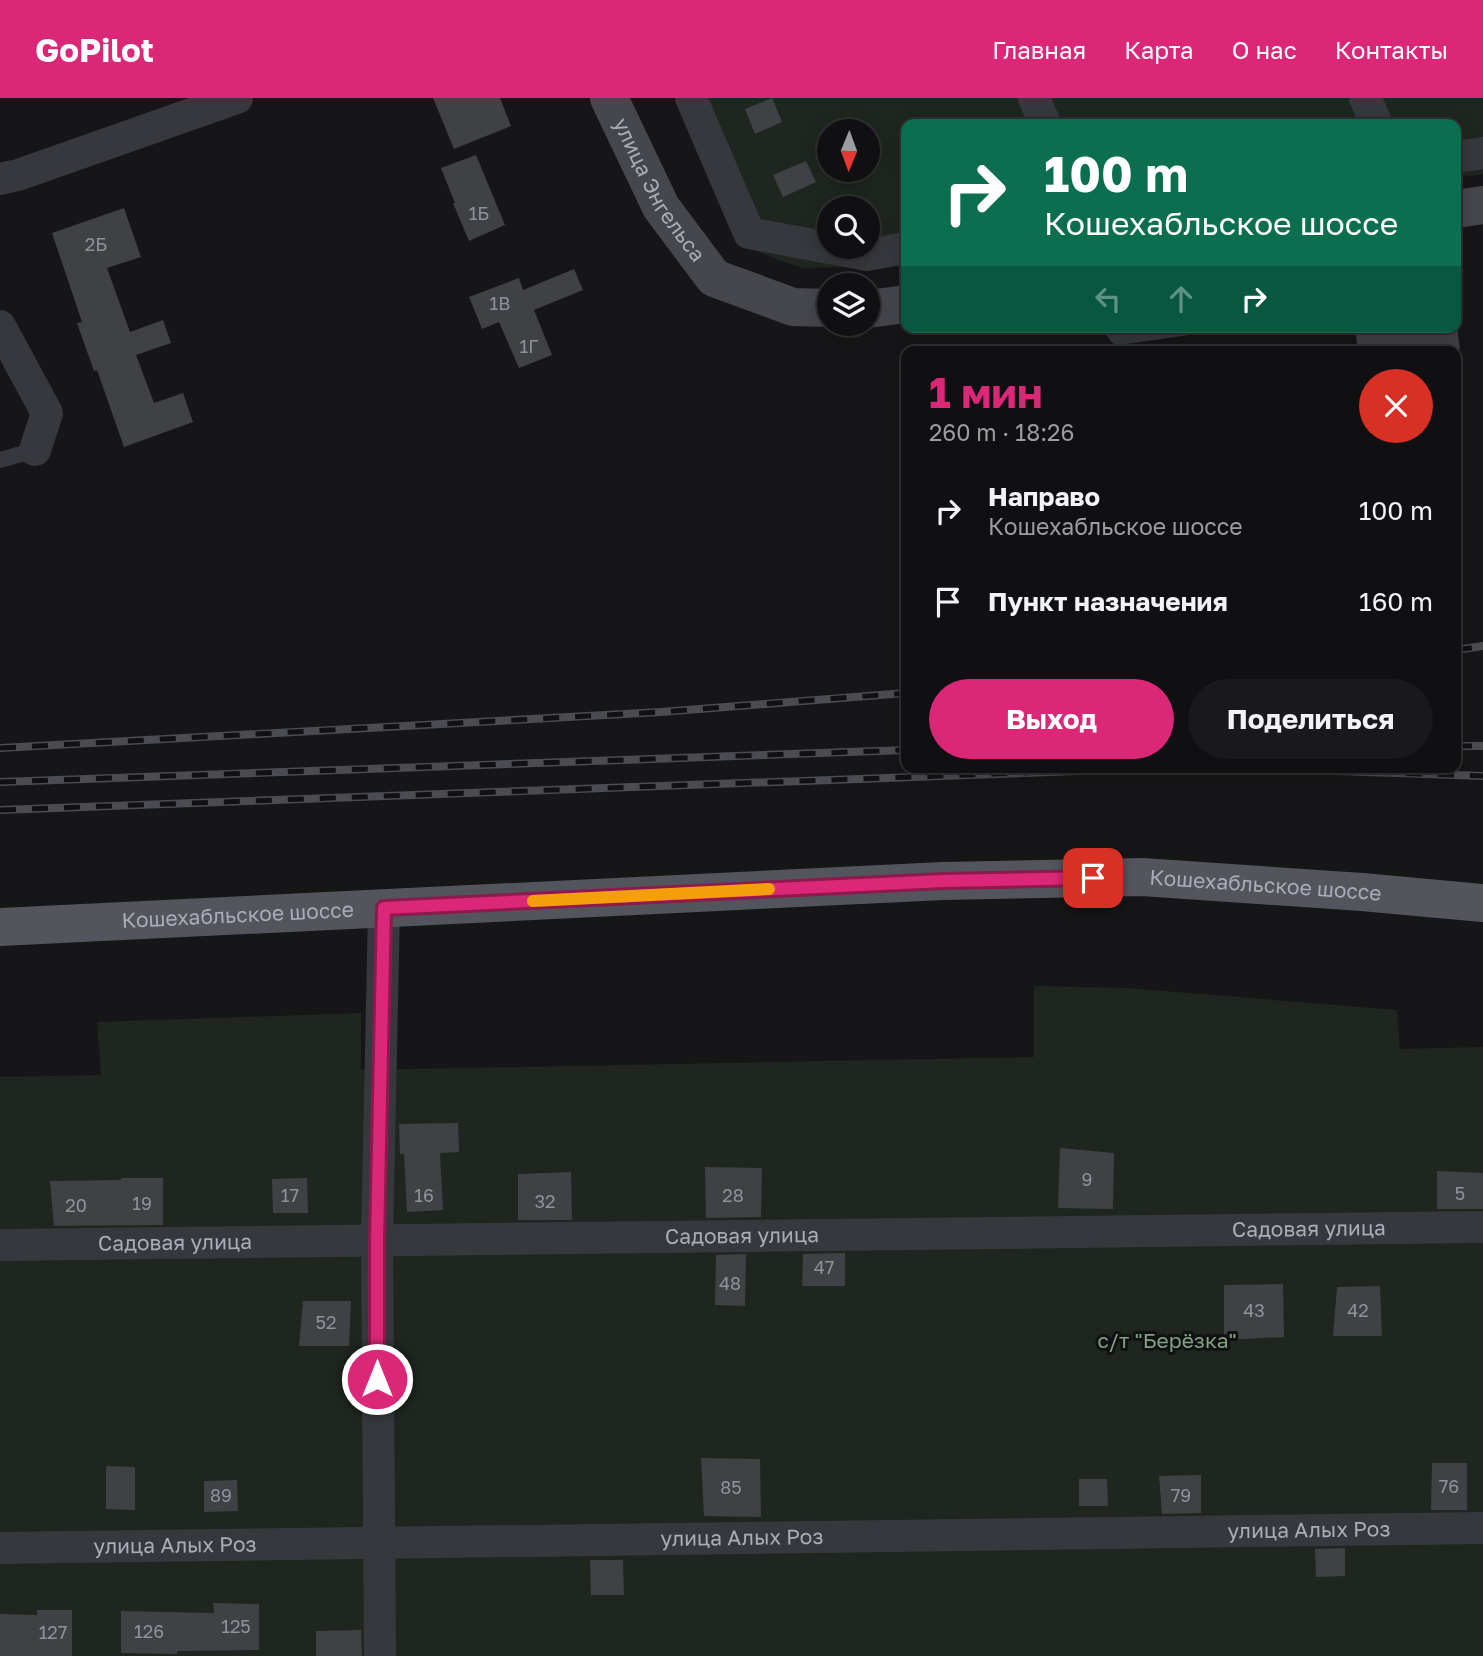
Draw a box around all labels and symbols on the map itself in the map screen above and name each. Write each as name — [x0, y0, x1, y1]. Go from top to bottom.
street label: улица Энгельса — [608, 114, 711, 267]
north arrow — [817, 119, 880, 182]
house number: 1Б — [469, 202, 489, 224]
house number: 2Б — [85, 233, 107, 255]
house number: 1В — [490, 292, 510, 314]
house number: 1Г — [520, 335, 538, 357]
pin — [1063, 848, 1123, 908]
street label: Кошехабльское шоссе — [1149, 864, 1383, 906]
street label: Кошехабльское шоссе — [121, 896, 354, 933]
house number: 9 — [1082, 1168, 1092, 1190]
house number: 5 — [1455, 1182, 1465, 1204]
house number: 17 — [281, 1184, 299, 1206]
house number: 16 — [414, 1184, 434, 1206]
house number: 28 — [722, 1184, 744, 1206]
house number: 32 — [535, 1190, 555, 1212]
house number: 19 — [132, 1192, 152, 1214]
house number: 20 — [65, 1194, 87, 1216]
street label: Садовая улица — [1232, 1214, 1386, 1242]
street label: Садовая улица — [665, 1221, 819, 1249]
street label: Садовая улица — [98, 1228, 252, 1256]
house number: 47 — [814, 1256, 834, 1278]
house number: 48 — [719, 1272, 741, 1294]
house number: 43 — [1243, 1299, 1265, 1321]
house number: 42 — [1347, 1299, 1369, 1321]
house number: 52 — [316, 1311, 336, 1333]
park label: с/т "Берёзка" — [1097, 1327, 1237, 1353]
position arrow — [340, 1342, 414, 1416]
house number: 76 — [1439, 1475, 1459, 1497]
house number: 85 — [720, 1476, 742, 1498]
house number: 89 — [210, 1484, 232, 1506]
house number: 79 — [1171, 1484, 1191, 1506]
street label: улица Алых Роз — [1227, 1515, 1391, 1543]
street label: улица Алых Роз — [660, 1523, 824, 1551]
street label: улица Алых Роз — [93, 1531, 257, 1559]
house number: 125 — [221, 1615, 251, 1637]
house number: 126 — [134, 1620, 164, 1642]
house number: 127 — [39, 1621, 67, 1643]

